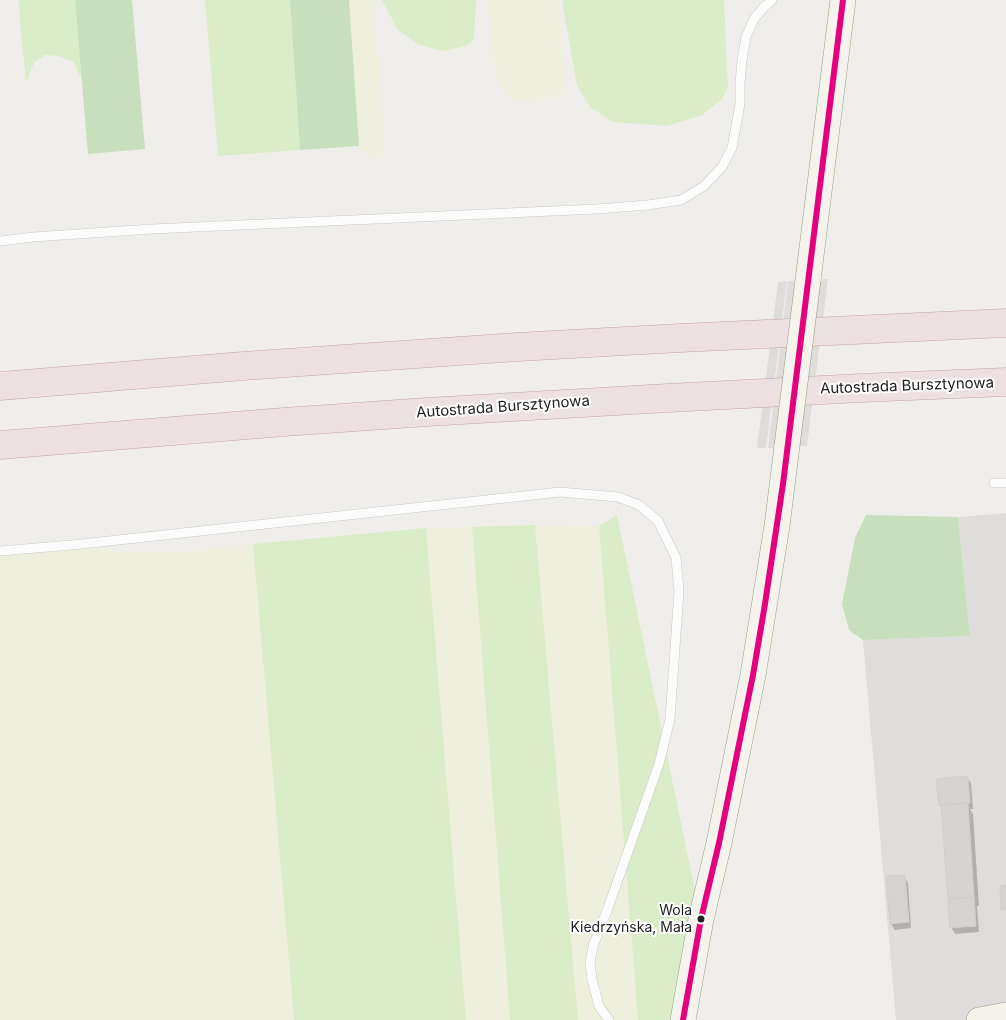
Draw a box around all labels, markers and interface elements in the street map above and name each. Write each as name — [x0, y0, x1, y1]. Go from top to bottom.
street label: Autostrada Bursztynowa — [820, 374, 994, 398]
street label: Autostrada Bursztynowa — [416, 392, 590, 422]
place label: Wola Kiedrzyńska, Mała — [570, 903, 692, 936]
marker: Wola Kiedrzyńska, Mała — [696, 914, 706, 924]

